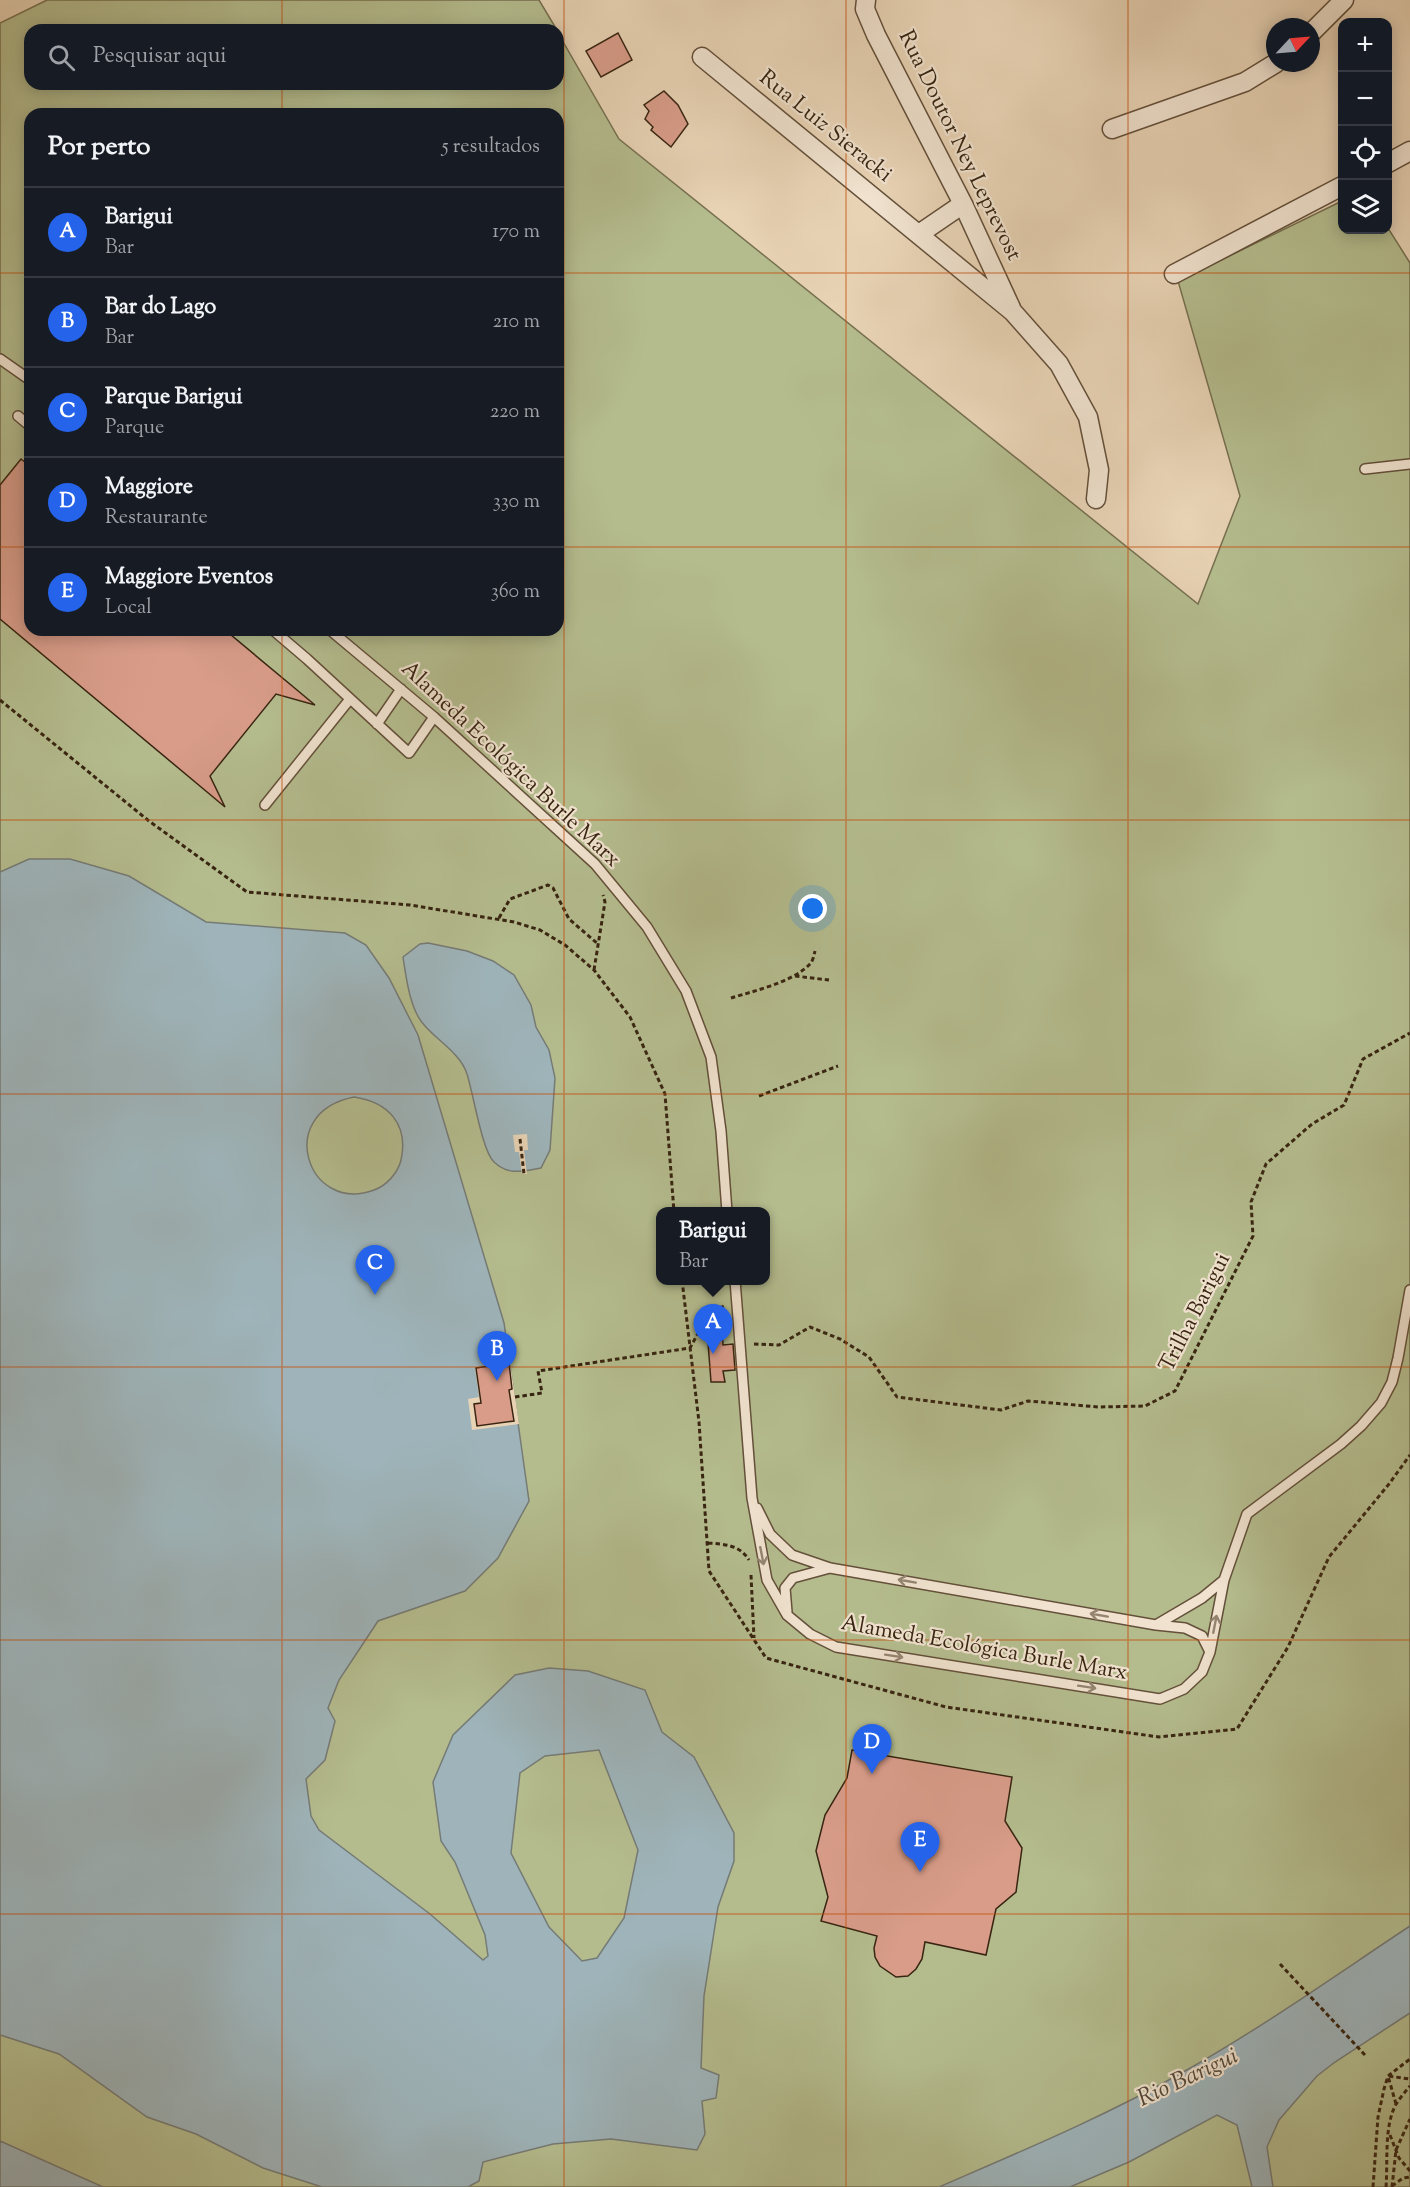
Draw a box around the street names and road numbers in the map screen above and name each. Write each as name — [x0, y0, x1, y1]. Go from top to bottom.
street label: Rua Doutor Ney Leprevost — [889, 25, 1029, 267]
street label: Rua Luiz Sieracki — [751, 63, 899, 191]
street label: Alameda Ecológica Burle Marx — [393, 654, 627, 876]
street label: Trilha Barigui — [1152, 1248, 1240, 1378]
street label: Alameda Ecológica Burle Marx — [838, 1608, 1130, 1690]

